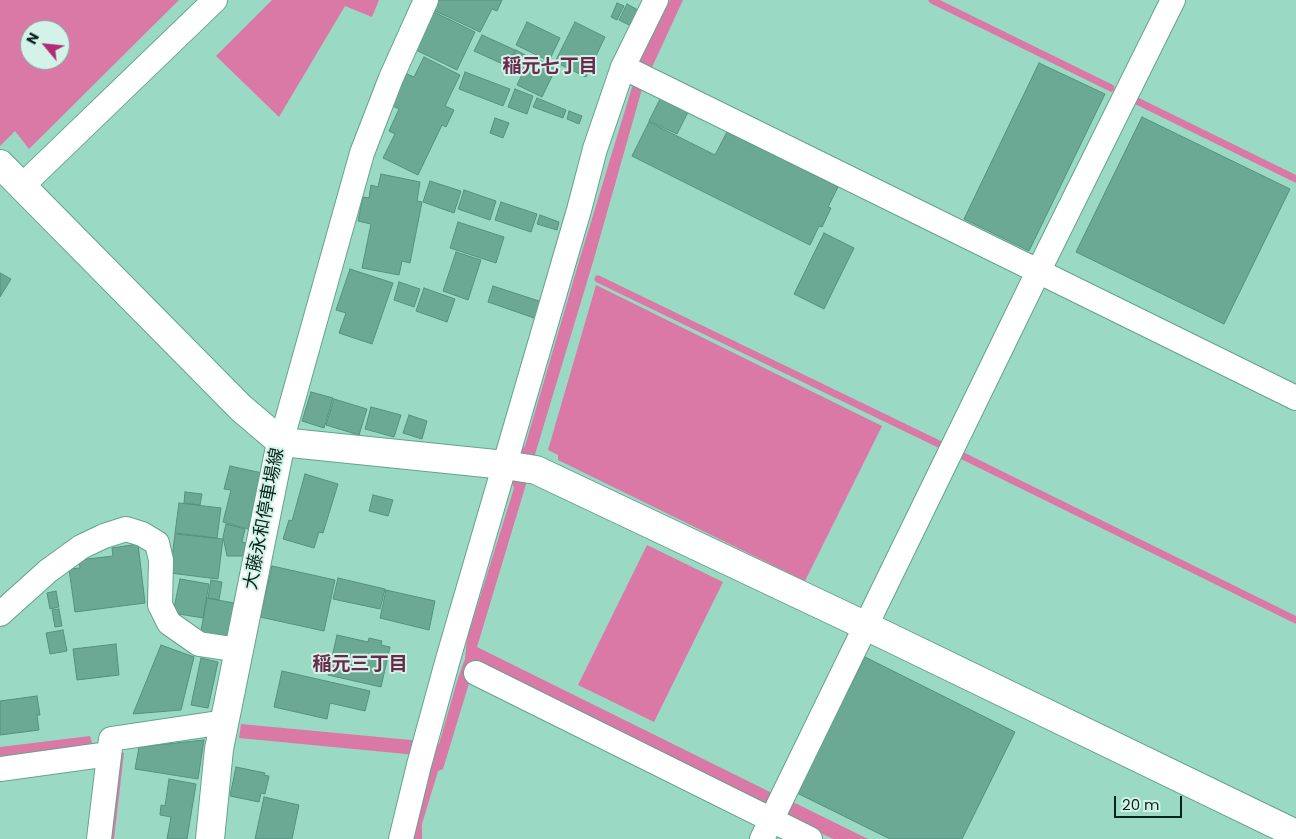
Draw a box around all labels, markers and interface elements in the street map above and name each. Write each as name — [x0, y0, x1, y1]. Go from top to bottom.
north arrow — [20, 20, 70, 70]
text: N — [21, 29, 44, 48]
district label: 稲元七丁目 — [503, 56, 597, 78]
street label: 大藤永和停車場線 — [241, 446, 289, 592]
district label: 稲元三丁目 — [313, 654, 407, 676]
scale bar — [1116, 786, 1184, 818]
text: 20 m — [1122, 794, 1160, 815]

